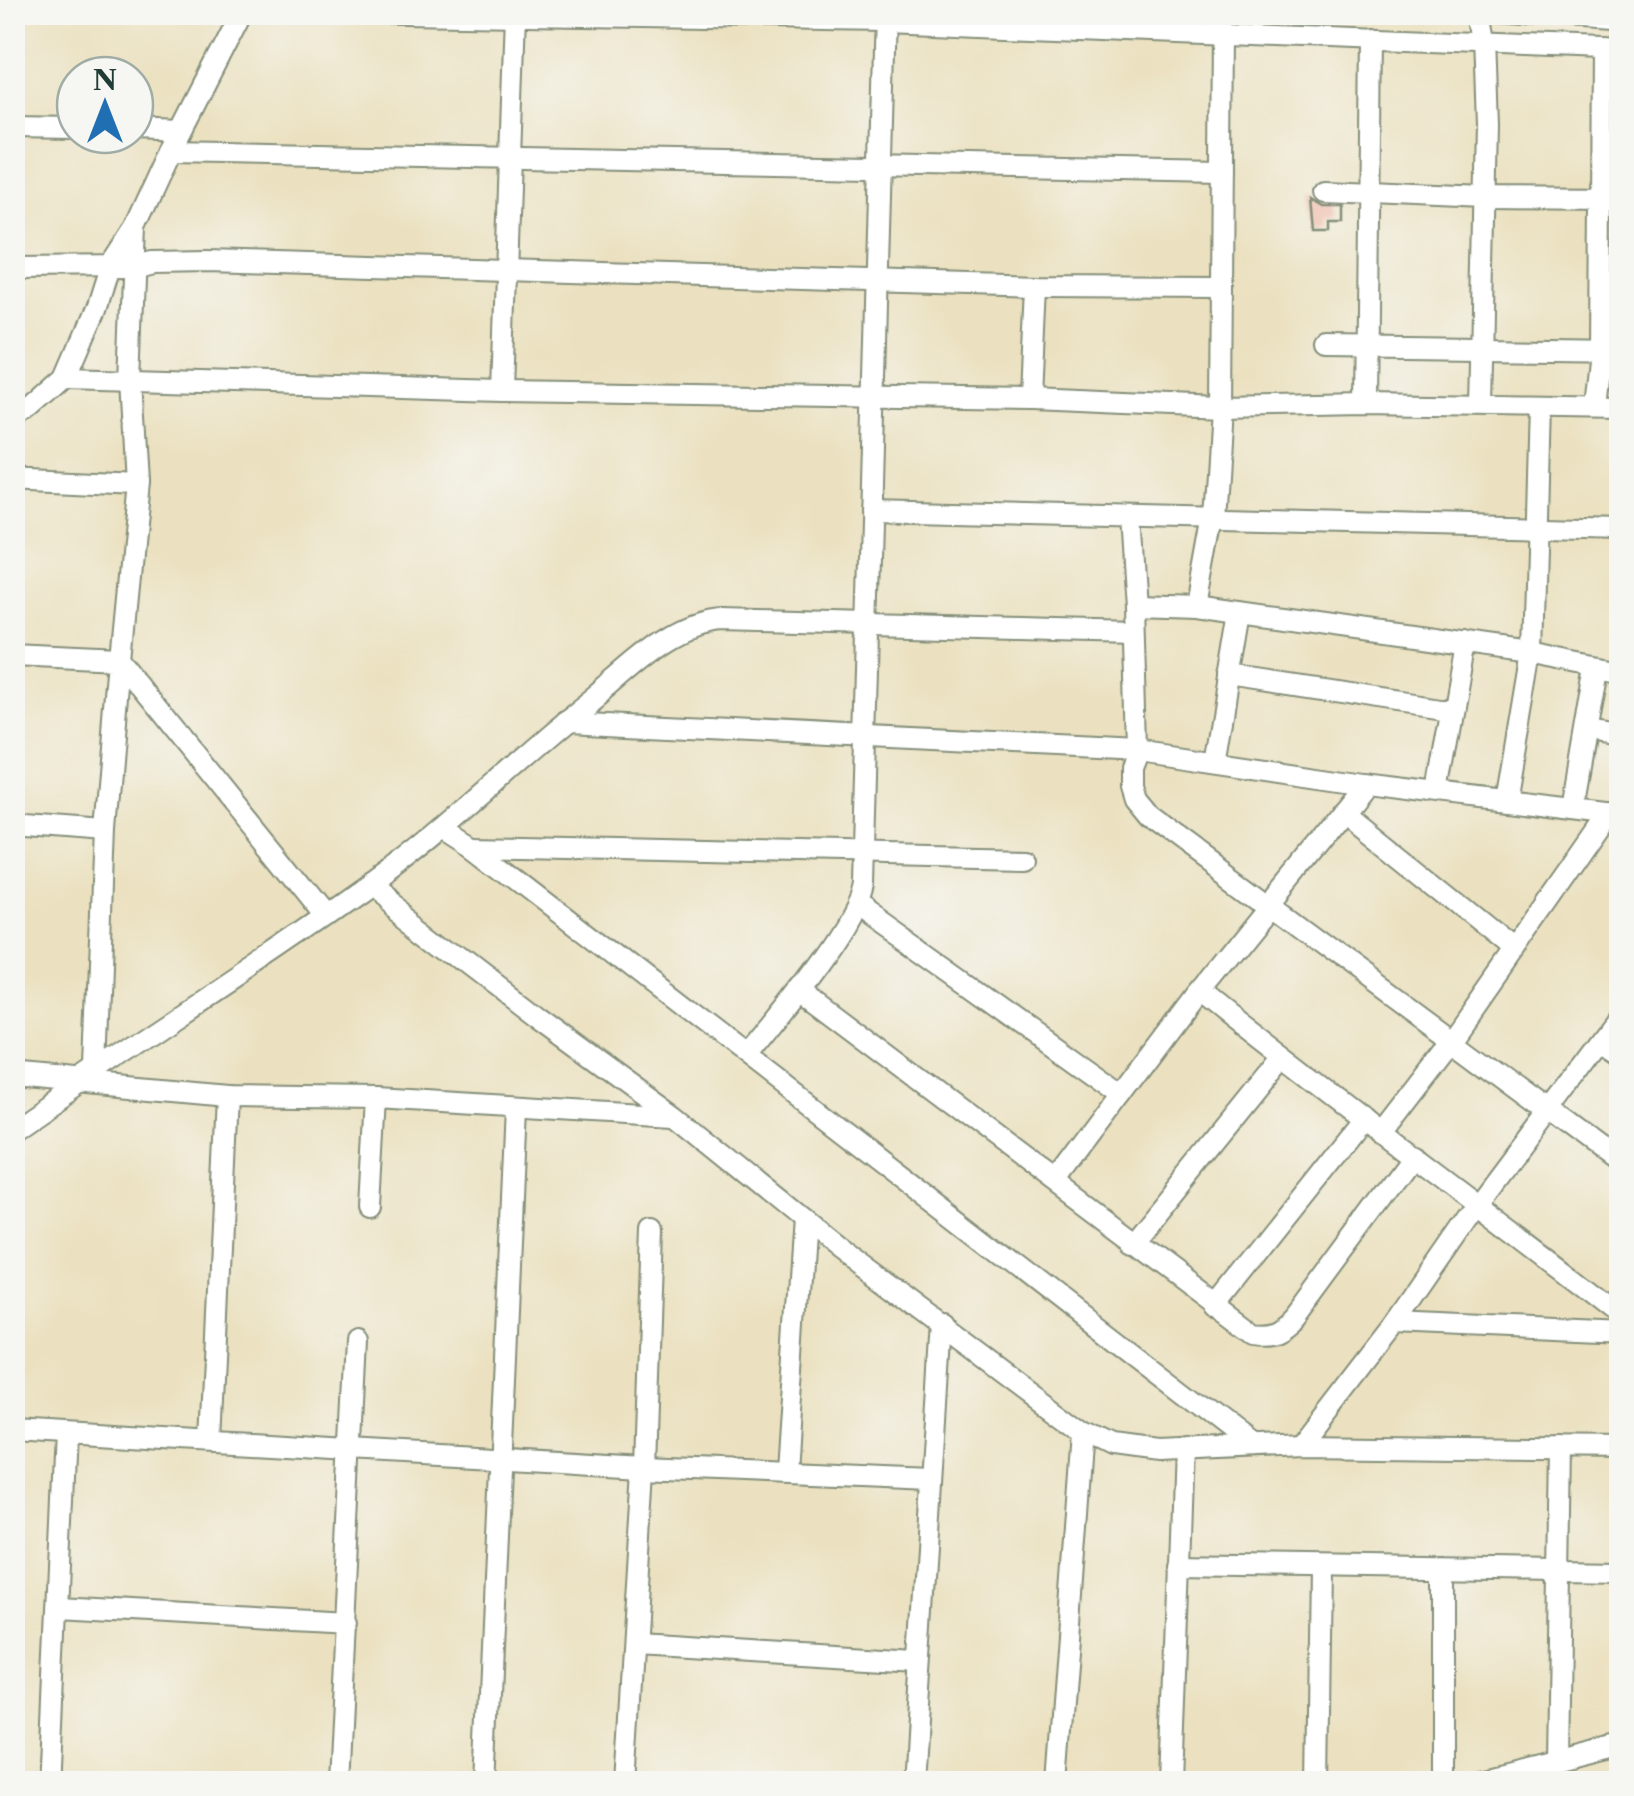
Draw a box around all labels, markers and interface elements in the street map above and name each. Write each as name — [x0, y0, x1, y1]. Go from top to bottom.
north arrow — [55, 55, 155, 155]
text: N — [93, 63, 117, 97]

